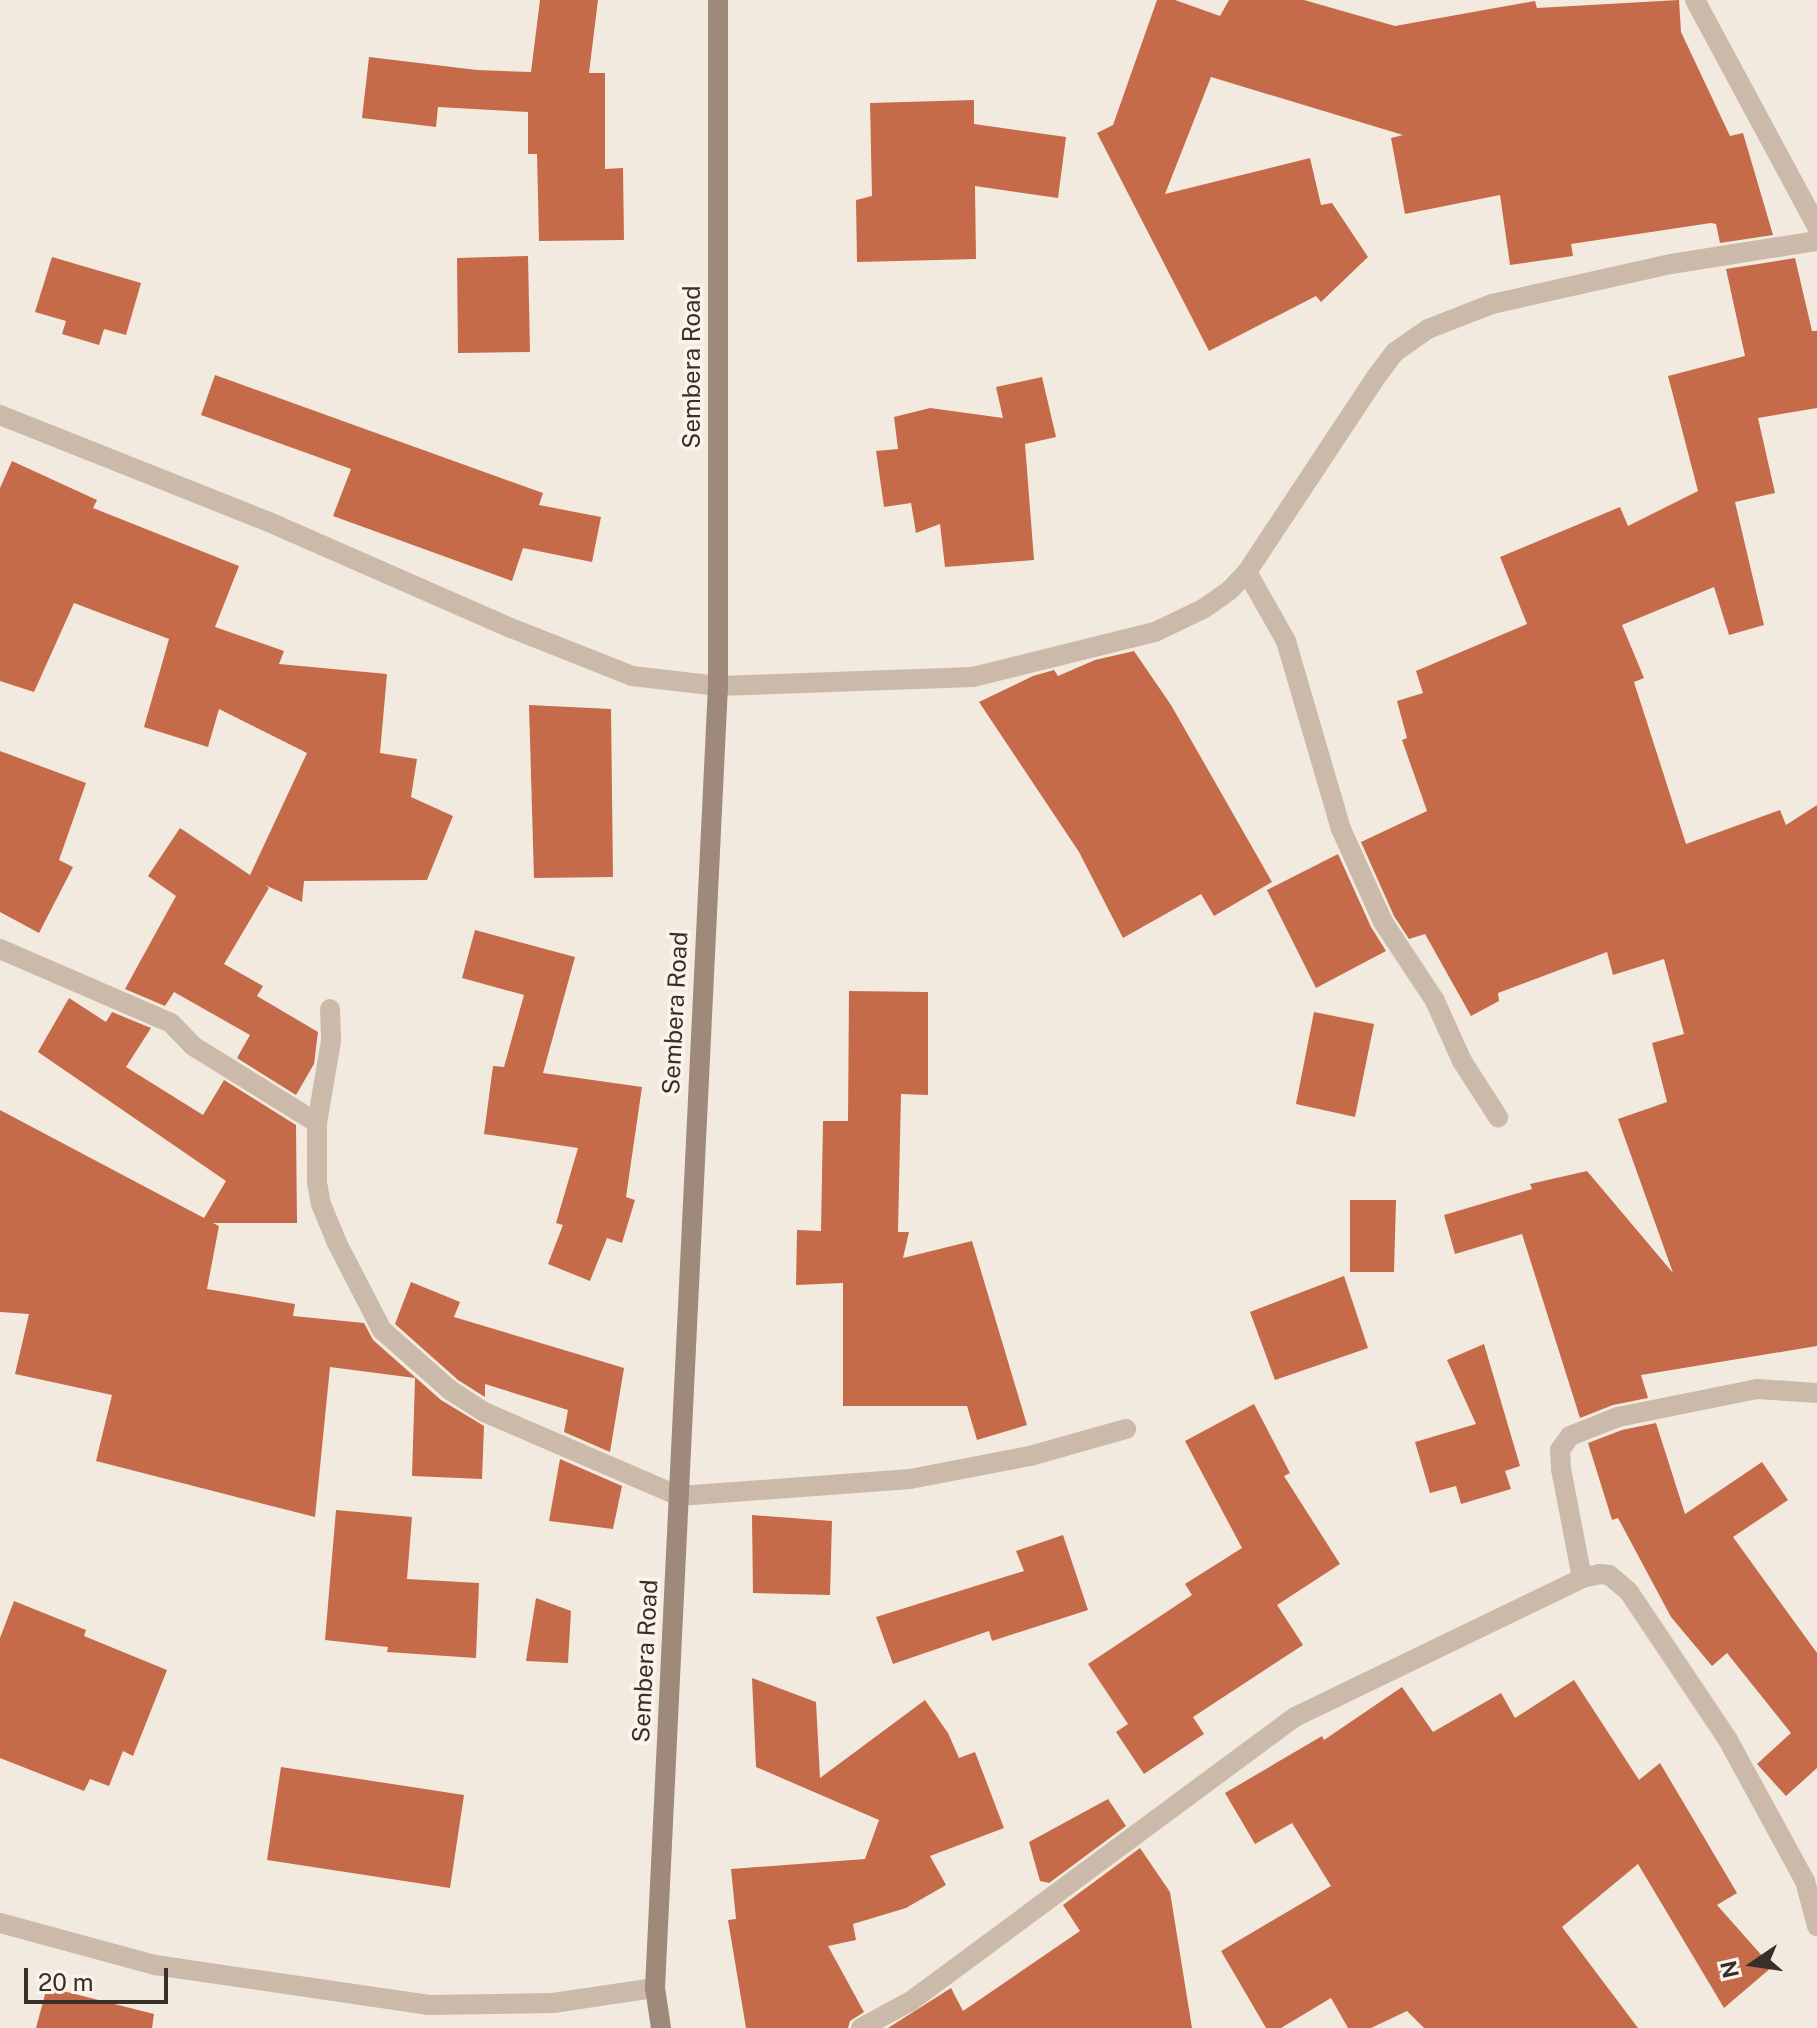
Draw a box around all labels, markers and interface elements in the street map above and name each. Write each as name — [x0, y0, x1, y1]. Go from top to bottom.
street label: Sembera Road — [678, 285, 706, 449]
street label: Sembera Road — [656, 931, 694, 1095]
street label: Sembera Road — [626, 1579, 664, 1743]
north arrow — [1713, 1924, 1793, 2004]
scale bar — [28, 1952, 172, 2002]
text: N — [1715, 1958, 1744, 1981]
text: 20 m — [38, 1968, 94, 1996]

